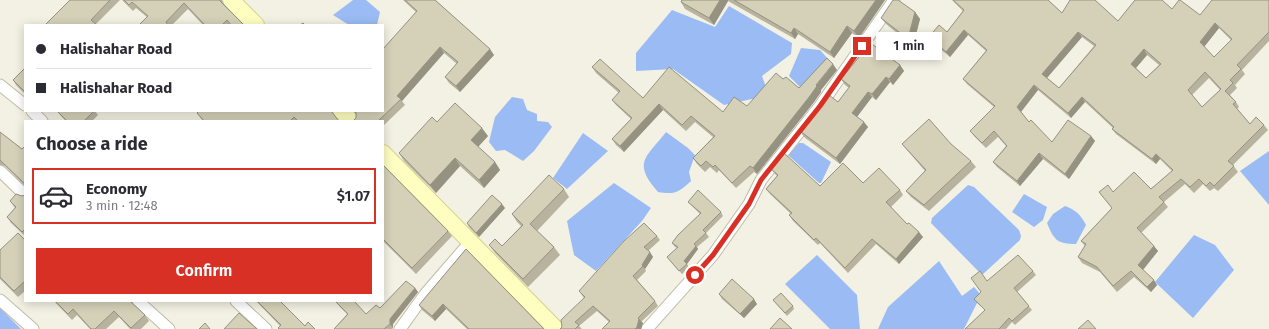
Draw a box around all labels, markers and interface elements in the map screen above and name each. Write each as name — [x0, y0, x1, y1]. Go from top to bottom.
callout: 1 min — [876, 32, 942, 60]
route end — [853, 37, 871, 55]
text: 1 min — [893, 38, 925, 53]
text: Halishahar Road — [60, 40, 172, 58]
text: Halishahar Road — [60, 79, 172, 97]
text: Choose a ride — [36, 133, 148, 155]
icon: car — [38, 178, 74, 214]
text: Economy — [86, 180, 147, 198]
text: $1.07 — [337, 187, 370, 205]
text: 3 min · 12:48 — [86, 198, 158, 213]
button: Confirm — [36, 248, 372, 294]
route start — [686, 266, 704, 284]

